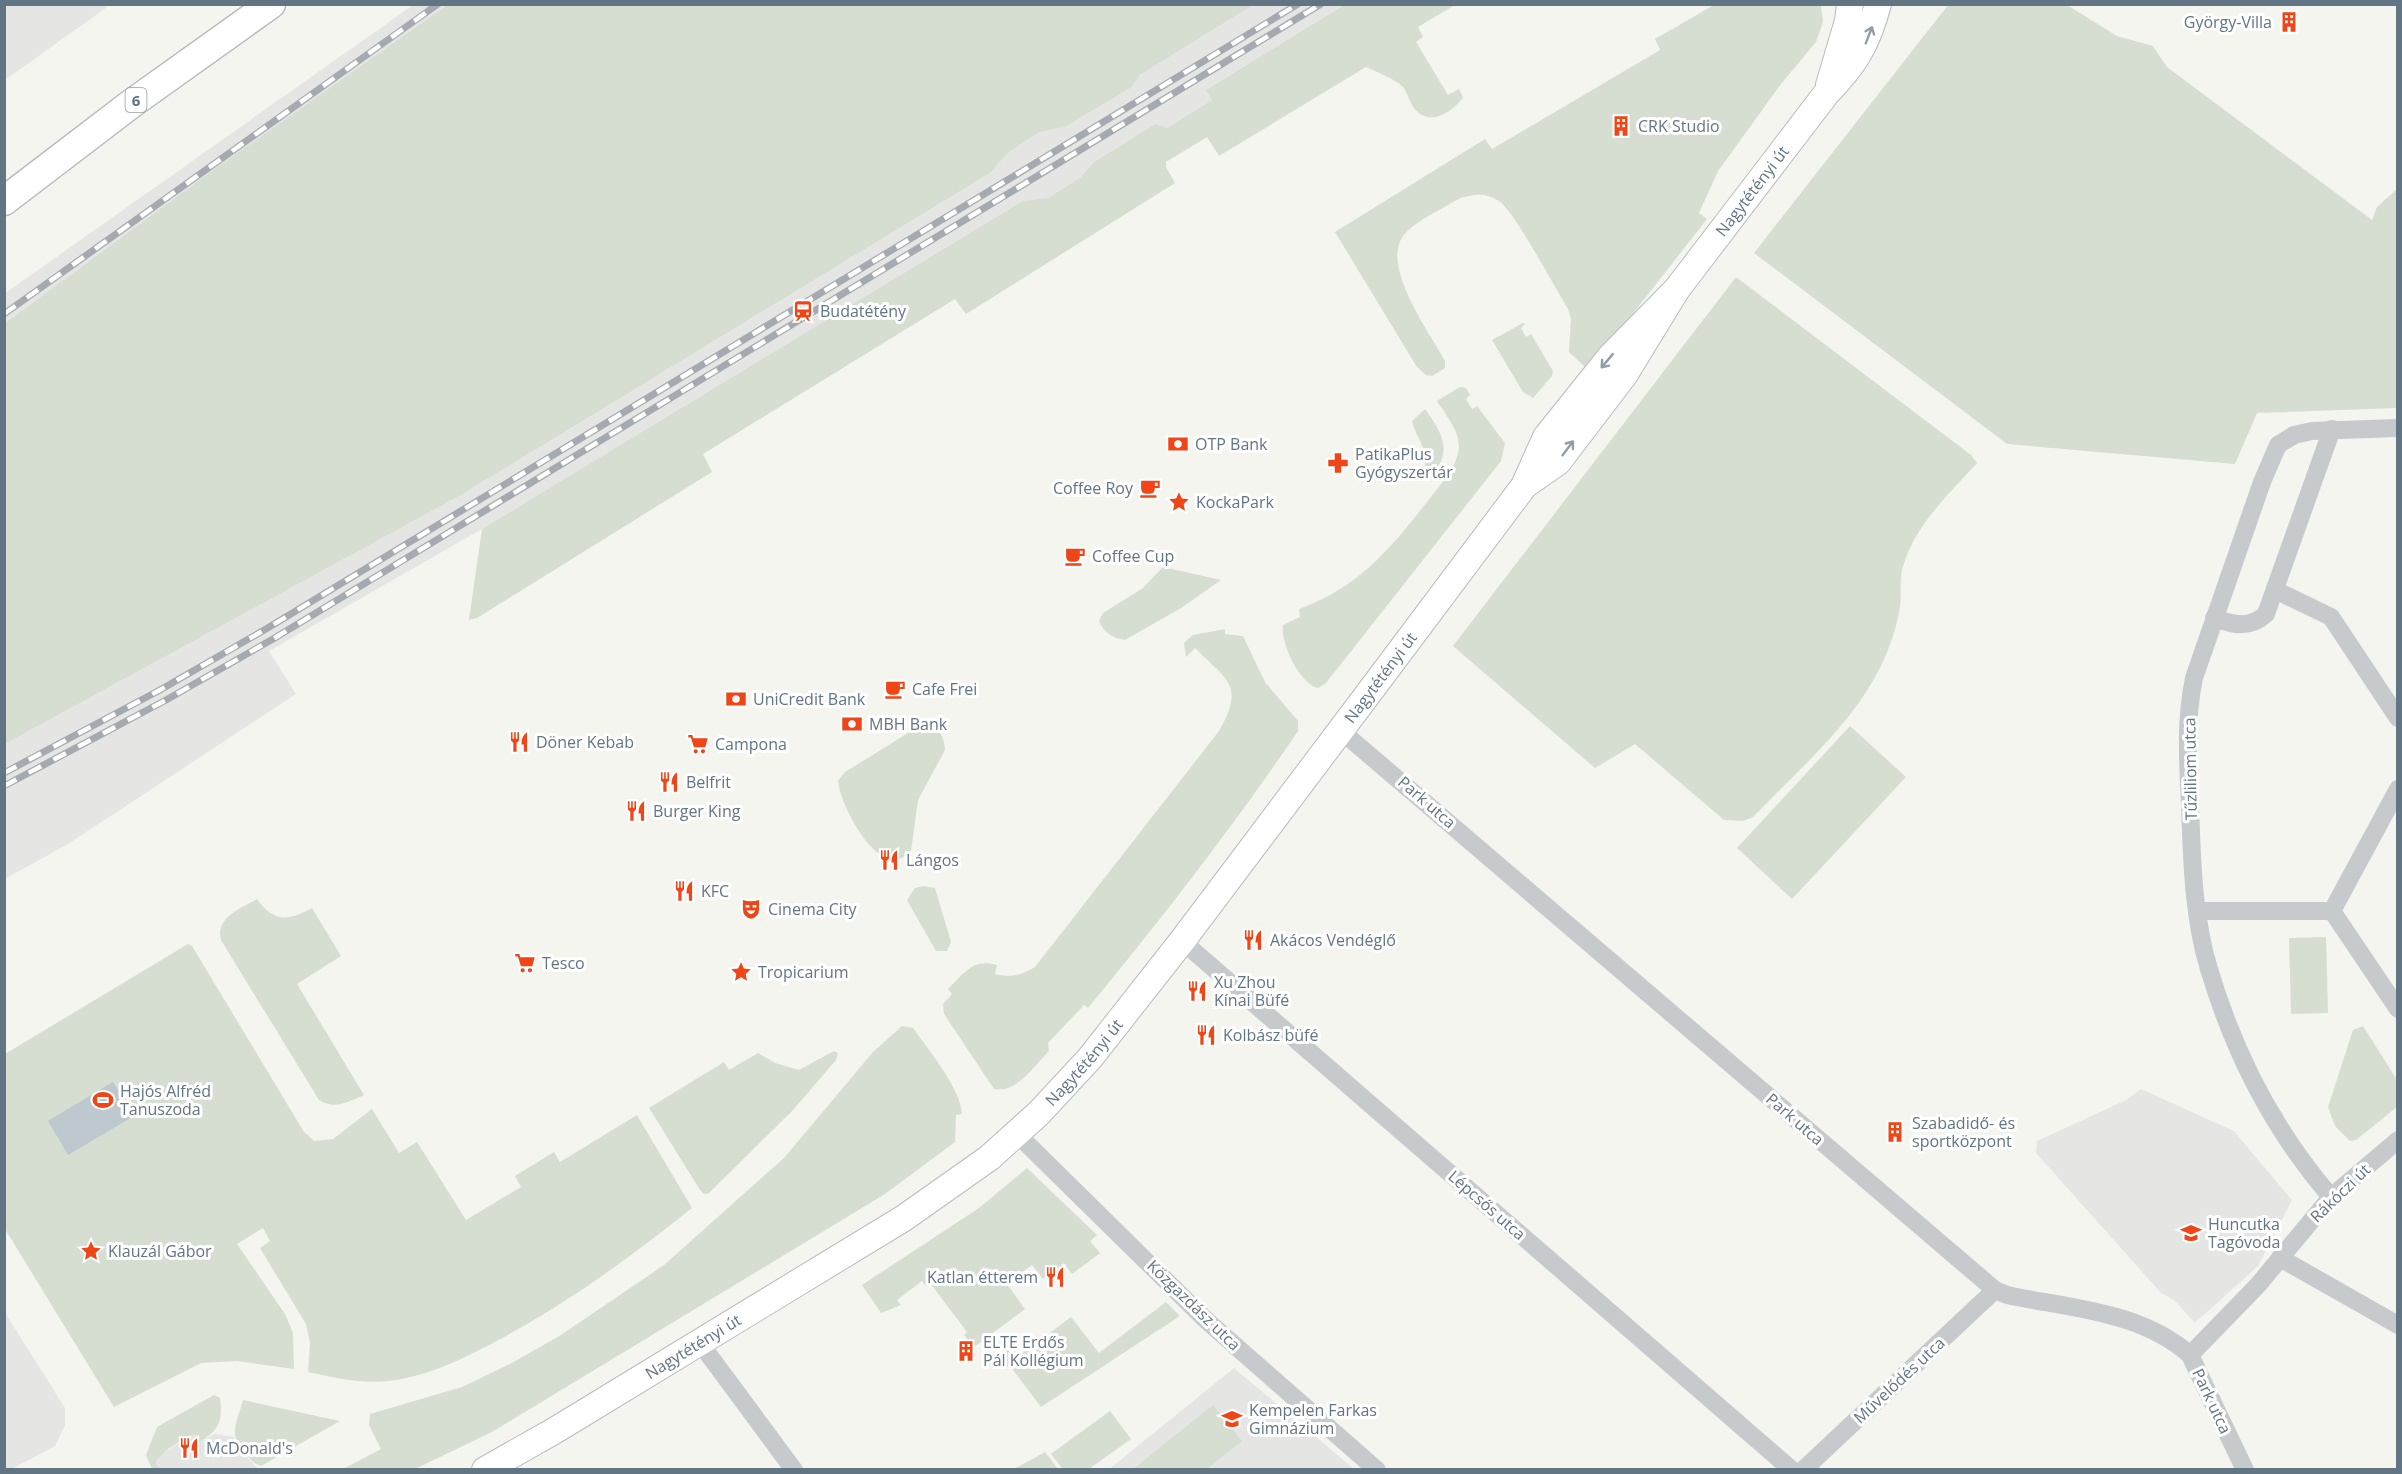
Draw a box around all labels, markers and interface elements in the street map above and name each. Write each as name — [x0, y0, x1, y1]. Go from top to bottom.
building icon: György-Villa — [2277, 10, 2301, 34]
place label: György-Villa — [2184, 11, 2272, 33]
one-way arrow — [1864, 26, 1875, 45]
road number: 6 — [126, 88, 146, 112]
building icon: CRK Studio — [1609, 114, 1633, 138]
place label: CRK Studio — [1638, 115, 1720, 137]
street label: Nagytétényi út — [1710, 141, 1794, 241]
station icon: Budatétény — [791, 299, 815, 323]
place label: Budatétény — [820, 300, 907, 322]
one-way arrow — [1601, 353, 1614, 369]
bank icon: OTP Bank — [1166, 432, 1190, 456]
place label: OTP Bank — [1195, 433, 1268, 455]
one-way arrow — [1562, 440, 1575, 456]
place label: PatikaPlus Gyógyszertár — [1355, 443, 1453, 483]
pharmacy icon: PatikaPlus Gyógyszertár — [1326, 451, 1350, 475]
cafe icon: Coffee Roy — [1138, 476, 1162, 500]
place label: Coffee Roy — [1053, 477, 1134, 499]
place icon: KockaPark — [1167, 490, 1191, 514]
place label: KockaPark — [1196, 491, 1274, 513]
cafe icon: Coffee Cup — [1063, 544, 1087, 568]
place label: Coffee Cup — [1092, 545, 1174, 567]
street label: Nagytétényi út — [1339, 627, 1422, 727]
cafe icon: Cafe Frei — [883, 677, 907, 701]
place label: Cafe Frei — [912, 678, 977, 700]
bank icon: UniCredit Bank — [724, 687, 748, 711]
place label: UniCredit Bank — [753, 688, 866, 710]
bank icon: MBH Bank — [840, 712, 864, 736]
place label: MBH Bank — [869, 713, 948, 735]
street label: Tűzliliom utca — [2178, 717, 2202, 821]
restaurant icon: Döner Kebab — [507, 730, 531, 754]
place label: Döner Kebab — [536, 731, 634, 753]
supermarket icon: Campona — [686, 732, 710, 756]
place label: Campona — [715, 733, 787, 755]
restaurant icon: Belfrit — [657, 770, 681, 794]
place label: Belfrit — [686, 771, 731, 793]
street label: Park utca — [1393, 771, 1461, 833]
restaurant icon: Burger King — [624, 799, 648, 823]
place label: Burger King — [653, 800, 741, 822]
restaurant icon: Lángos — [877, 848, 901, 872]
place label: Lángos — [906, 849, 959, 871]
restaurant icon: KFC — [672, 879, 696, 903]
place label: KFC — [701, 880, 729, 902]
theatre icon: Cinema City — [739, 897, 763, 921]
place label: Cinema City — [768, 898, 858, 920]
restaurant icon: Akácos Vendéglő — [1241, 928, 1265, 952]
place label: Akácos Vendéglő — [1270, 929, 1396, 951]
supermarket icon: Tesco — [513, 951, 537, 975]
place label: Tesco — [542, 952, 585, 974]
place icon: Tropicarium — [729, 960, 753, 984]
place label: Tropicarium — [758, 961, 849, 983]
place label: Xu Zhou Kínai Büfé — [1214, 971, 1289, 1011]
restaurant icon: Xu Zhou Kínai Büfé — [1185, 979, 1209, 1003]
street label: Nagytétényi út — [1040, 1014, 1128, 1111]
restaurant icon: Kolbász büfé — [1194, 1023, 1218, 1047]
place label: Kolbász büfé — [1223, 1024, 1318, 1046]
place label: Hajós Alfréd Tanuszoda — [120, 1080, 211, 1120]
sports icon: Hajós Alfréd Tanuszoda — [91, 1088, 115, 1112]
street label: Park utca — [1761, 1088, 1829, 1150]
place label: Szabadidő- és sportközpont — [1912, 1112, 2015, 1152]
building icon: Szabadidő- és sportközpont — [1883, 1120, 1907, 1144]
street label: Rákóczi út — [2305, 1159, 2375, 1227]
street label: Lépcsős utca — [1444, 1165, 1530, 1245]
place label: Huncutka Tagóvoda — [2208, 1213, 2280, 1253]
school or university icon: Huncutka Tagóvoda — [2179, 1221, 2203, 1245]
place icon: Klauzál Gábor — [79, 1239, 103, 1263]
place label: Klauzál Gábor — [108, 1240, 212, 1262]
street label: Közgazdász utca — [1142, 1255, 1246, 1355]
restaurant icon: Katlan étterem — [1043, 1265, 1067, 1289]
place label: Katlan étterem — [927, 1266, 1038, 1288]
street label: Nagytétényi út — [641, 1309, 745, 1384]
place label: ELTE Erdős Pál Kollégium — [983, 1331, 1084, 1371]
street label: Művelődés utca — [1849, 1332, 1949, 1428]
building icon: ELTE Erdős Pál Kollégium — [954, 1339, 978, 1363]
street label: Park utca — [2187, 1365, 2237, 1437]
place label: Kempelen Farkas Gimnázium — [1249, 1399, 1377, 1439]
school or university icon: Kempelen Farkas Gimnázium — [1220, 1407, 1244, 1431]
restaurant icon: McDonald's — [177, 1436, 201, 1460]
place label: McDonald's — [206, 1437, 293, 1459]

